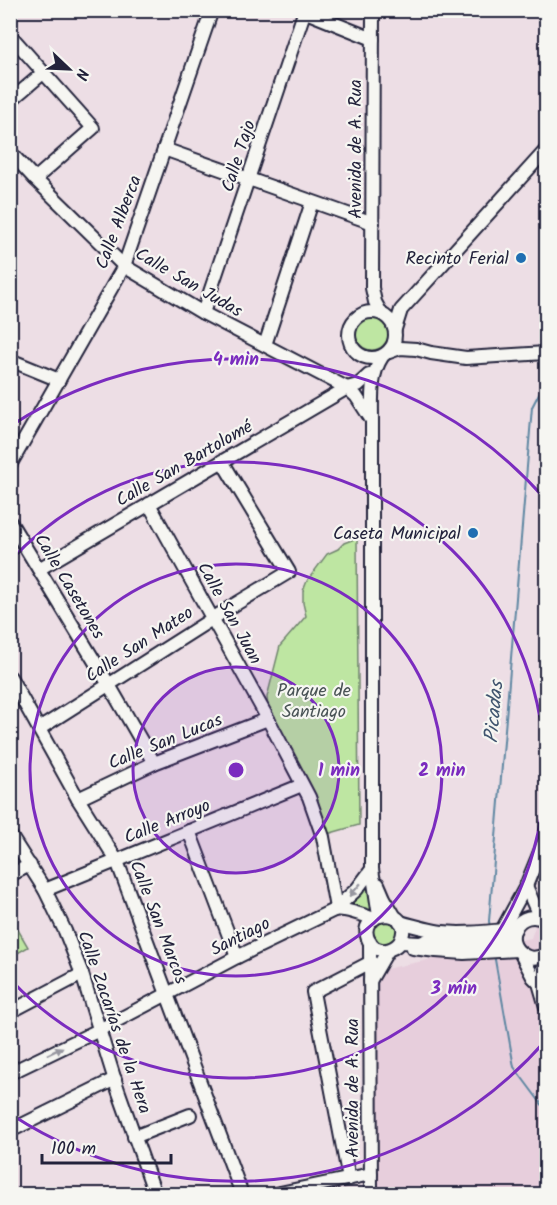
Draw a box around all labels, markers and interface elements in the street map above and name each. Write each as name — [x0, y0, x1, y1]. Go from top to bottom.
north arrow — [39, 39, 99, 99]
text: N — [68, 65, 95, 84]
street label: Avenida de A. Rua — [342, 79, 371, 219]
street label: Calle Tajo — [214, 117, 265, 196]
street label: Calle Alberca — [88, 171, 151, 274]
street label: Calle San Judas — [129, 241, 248, 326]
place label: Recinto Ferial — [406, 245, 510, 274]
marker: Recinto Ferial — [514, 251, 528, 265]
text: 4 min — [213, 346, 259, 375]
street label: Calle San Bartolomé — [111, 413, 260, 515]
place label: Caseta Municipal — [333, 520, 462, 549]
marker: Caseta Municipal — [466, 526, 480, 540]
street label: Calle Casetones — [26, 528, 112, 645]
street label: Calle San Juan — [189, 557, 269, 670]
street label: Calle San Mateo — [80, 599, 200, 691]
park label: Parque de Santiago — [277, 677, 351, 727]
water label: Picadas — [476, 678, 514, 744]
street label: Calle San Lucas — [104, 706, 227, 778]
text: 1 min — [318, 757, 360, 786]
text: 2 min — [419, 757, 465, 786]
centre of rings — [226, 760, 246, 780]
street label: Calle Arroyo — [120, 792, 215, 853]
street label: Calle San Marcos — [121, 856, 195, 989]
one-way arrow — [349, 882, 362, 898]
street label: Santiago — [206, 910, 276, 965]
street label: Calle Zacarías de la Hera — [69, 927, 159, 1118]
text: 3 min — [430, 975, 477, 1004]
street label: Avenida de A. Rua — [339, 1018, 368, 1158]
one-way arrow — [46, 1047, 63, 1056]
scale bar — [42, 1127, 171, 1165]
text: 100 m — [51, 1135, 96, 1164]

